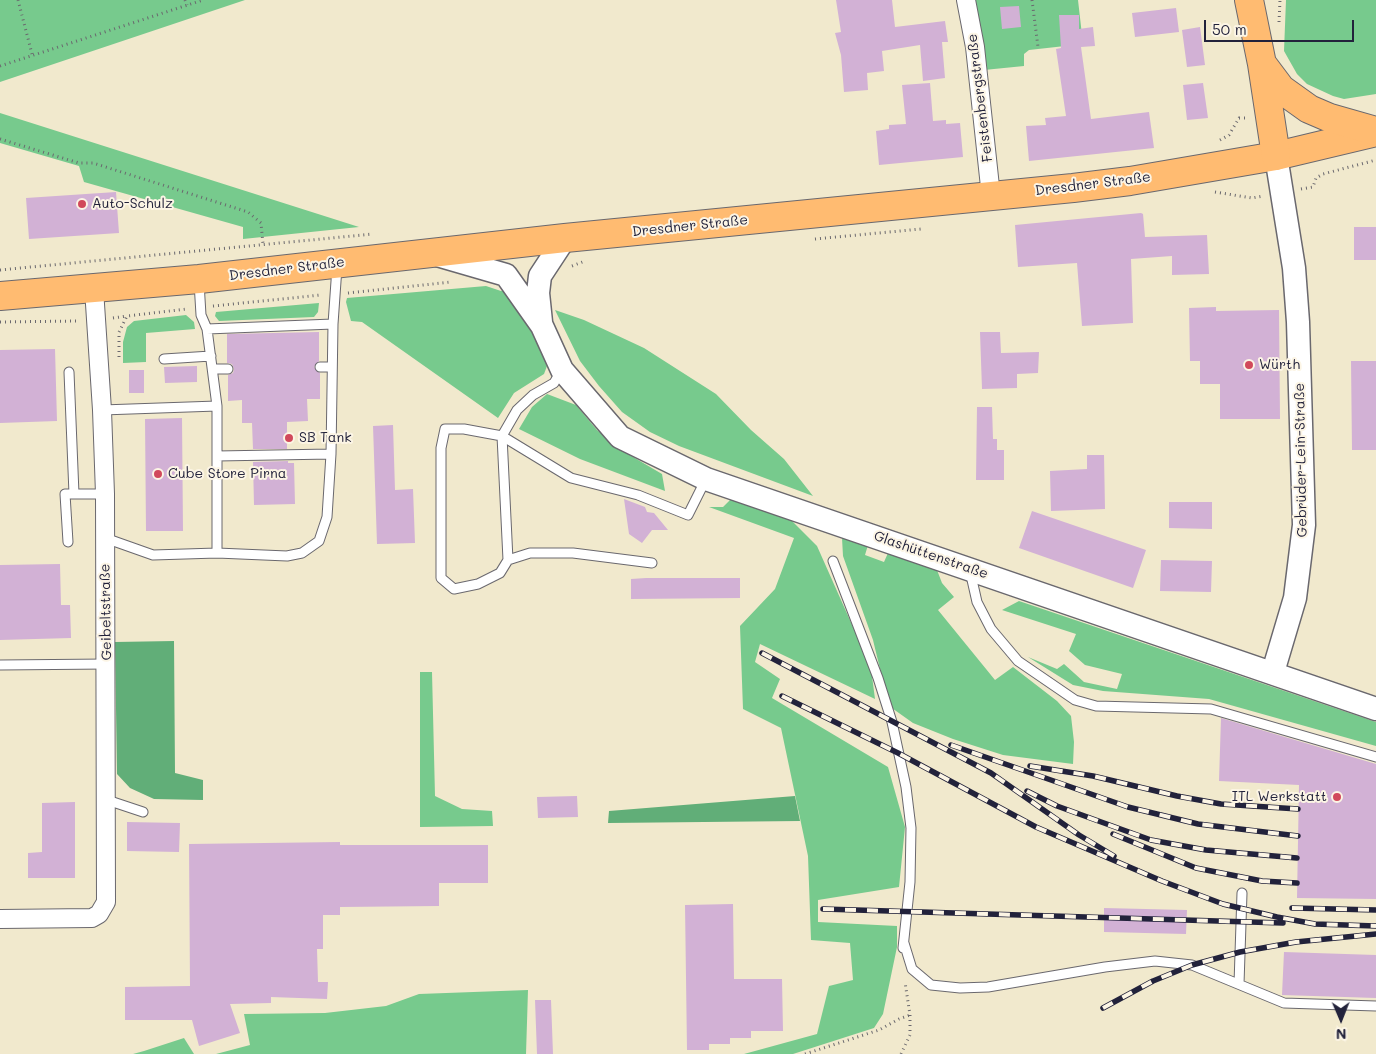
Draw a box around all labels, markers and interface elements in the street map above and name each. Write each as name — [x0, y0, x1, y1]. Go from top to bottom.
scale bar — [1206, 10, 1356, 42]
text: 50 m — [1212, 19, 1247, 39]
street label: Feistenbergstraße — [964, 33, 996, 163]
street label: Dresdner Straße — [1034, 169, 1152, 199]
place label: Auto-Schulz — [92, 196, 173, 212]
marker: Auto-Schulz — [76, 198, 88, 210]
street label: Dresdner Straße — [631, 212, 749, 240]
street label: Dresdner Straße — [228, 254, 346, 284]
place label: Würth — [1259, 357, 1300, 373]
marker: Würth — [1243, 359, 1255, 371]
street label: Gebrüder-Lein-Straße — [1291, 383, 1311, 537]
place label: SB Tank — [299, 430, 352, 446]
marker: SB Tank — [283, 432, 295, 444]
place label: Cube Store Pirna — [168, 466, 287, 482]
marker: Cube Store Pirna — [152, 468, 164, 480]
street label: Glashüttenstraße — [872, 528, 990, 582]
street label: Geibeltstraße — [97, 563, 115, 661]
place label: ITL Werkstatt — [1232, 789, 1327, 805]
marker: ITL Werkstatt — [1331, 791, 1343, 803]
north arrow — [1316, 994, 1366, 1044]
text: N — [1336, 1025, 1347, 1044]

